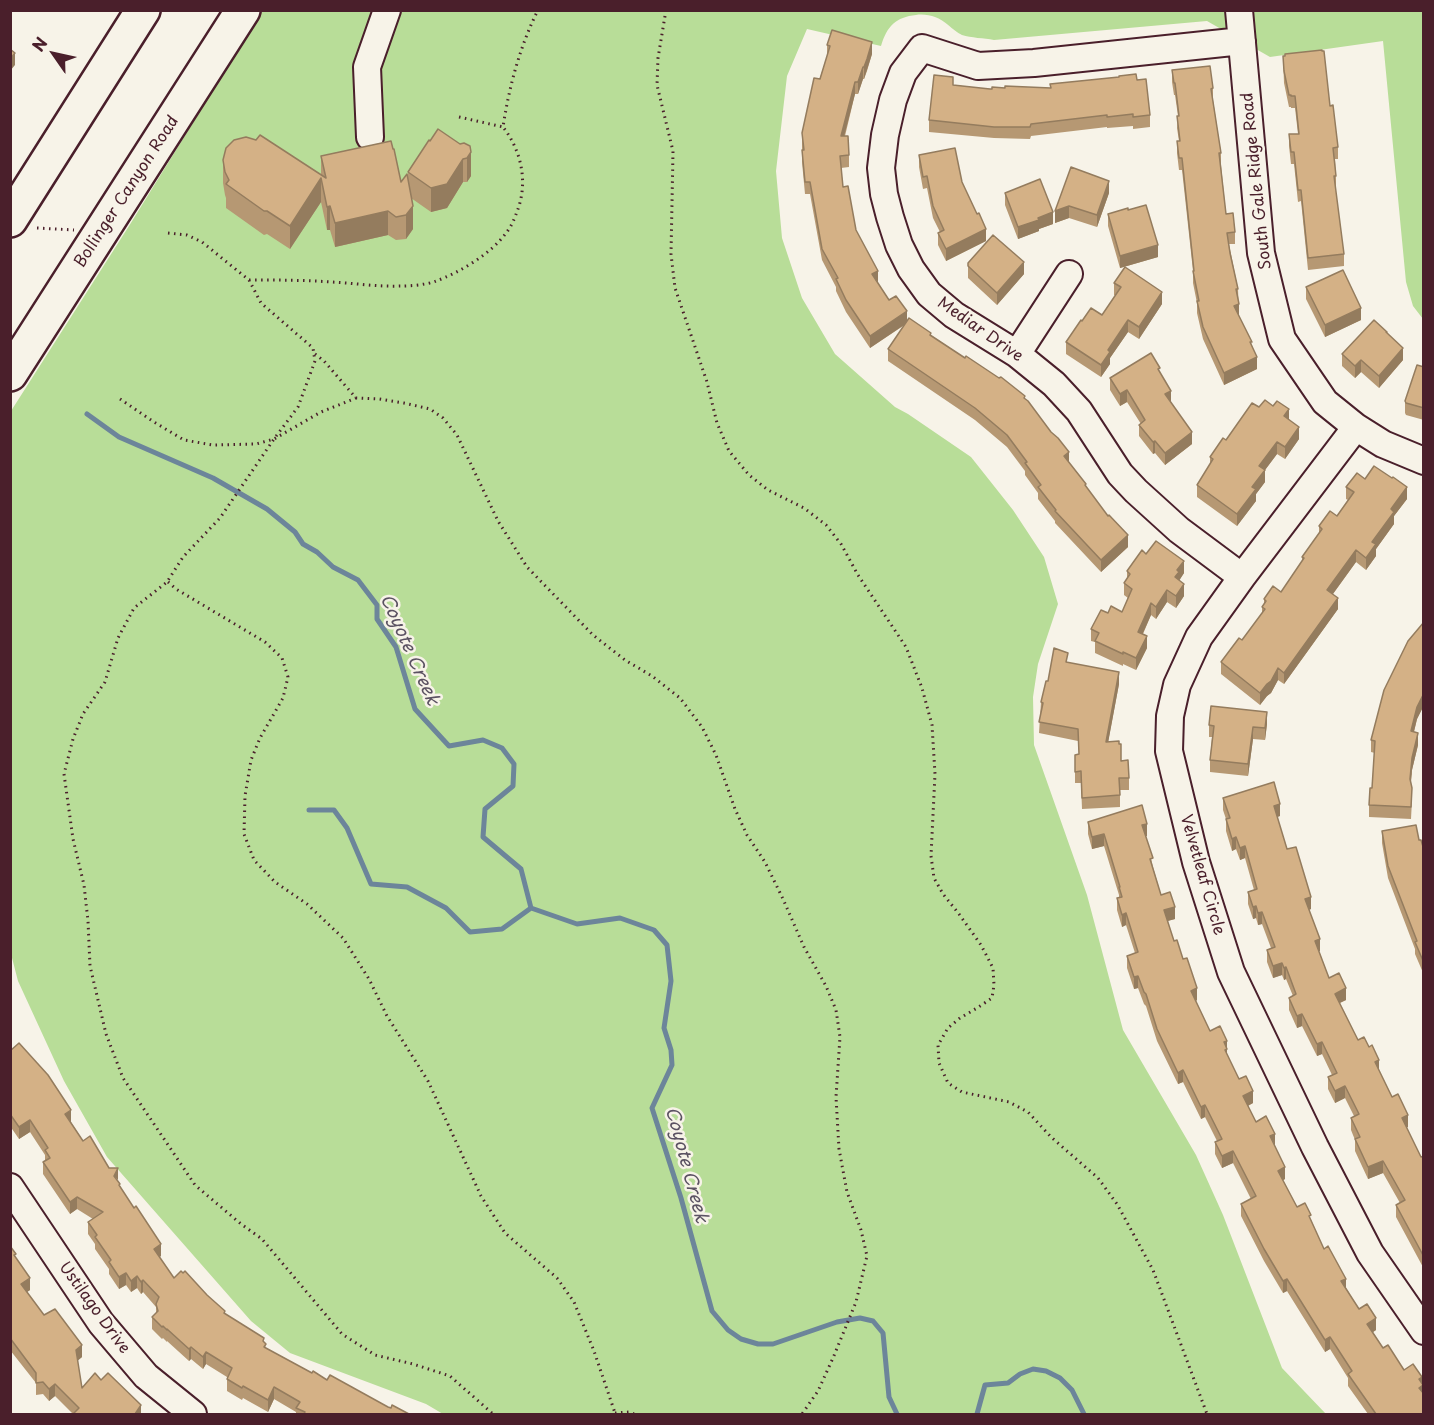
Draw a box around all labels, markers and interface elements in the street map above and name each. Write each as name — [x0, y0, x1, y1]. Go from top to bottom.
north arrow — [24, 24, 84, 84]
text: N — [26, 32, 53, 56]
street label: South Gale Ridge Road — [1238, 92, 1276, 270]
street label: Bollinger Canyon Road — [71, 113, 183, 271]
street label: Mediar Drive — [934, 294, 1026, 366]
water label: Coyote Creek — [375, 591, 443, 709]
street label: Velvetleaf Circle — [1176, 813, 1228, 937]
water label: Coyote Creek — [660, 1105, 712, 1225]
street label: Ustilago Drive — [54, 1258, 134, 1358]

